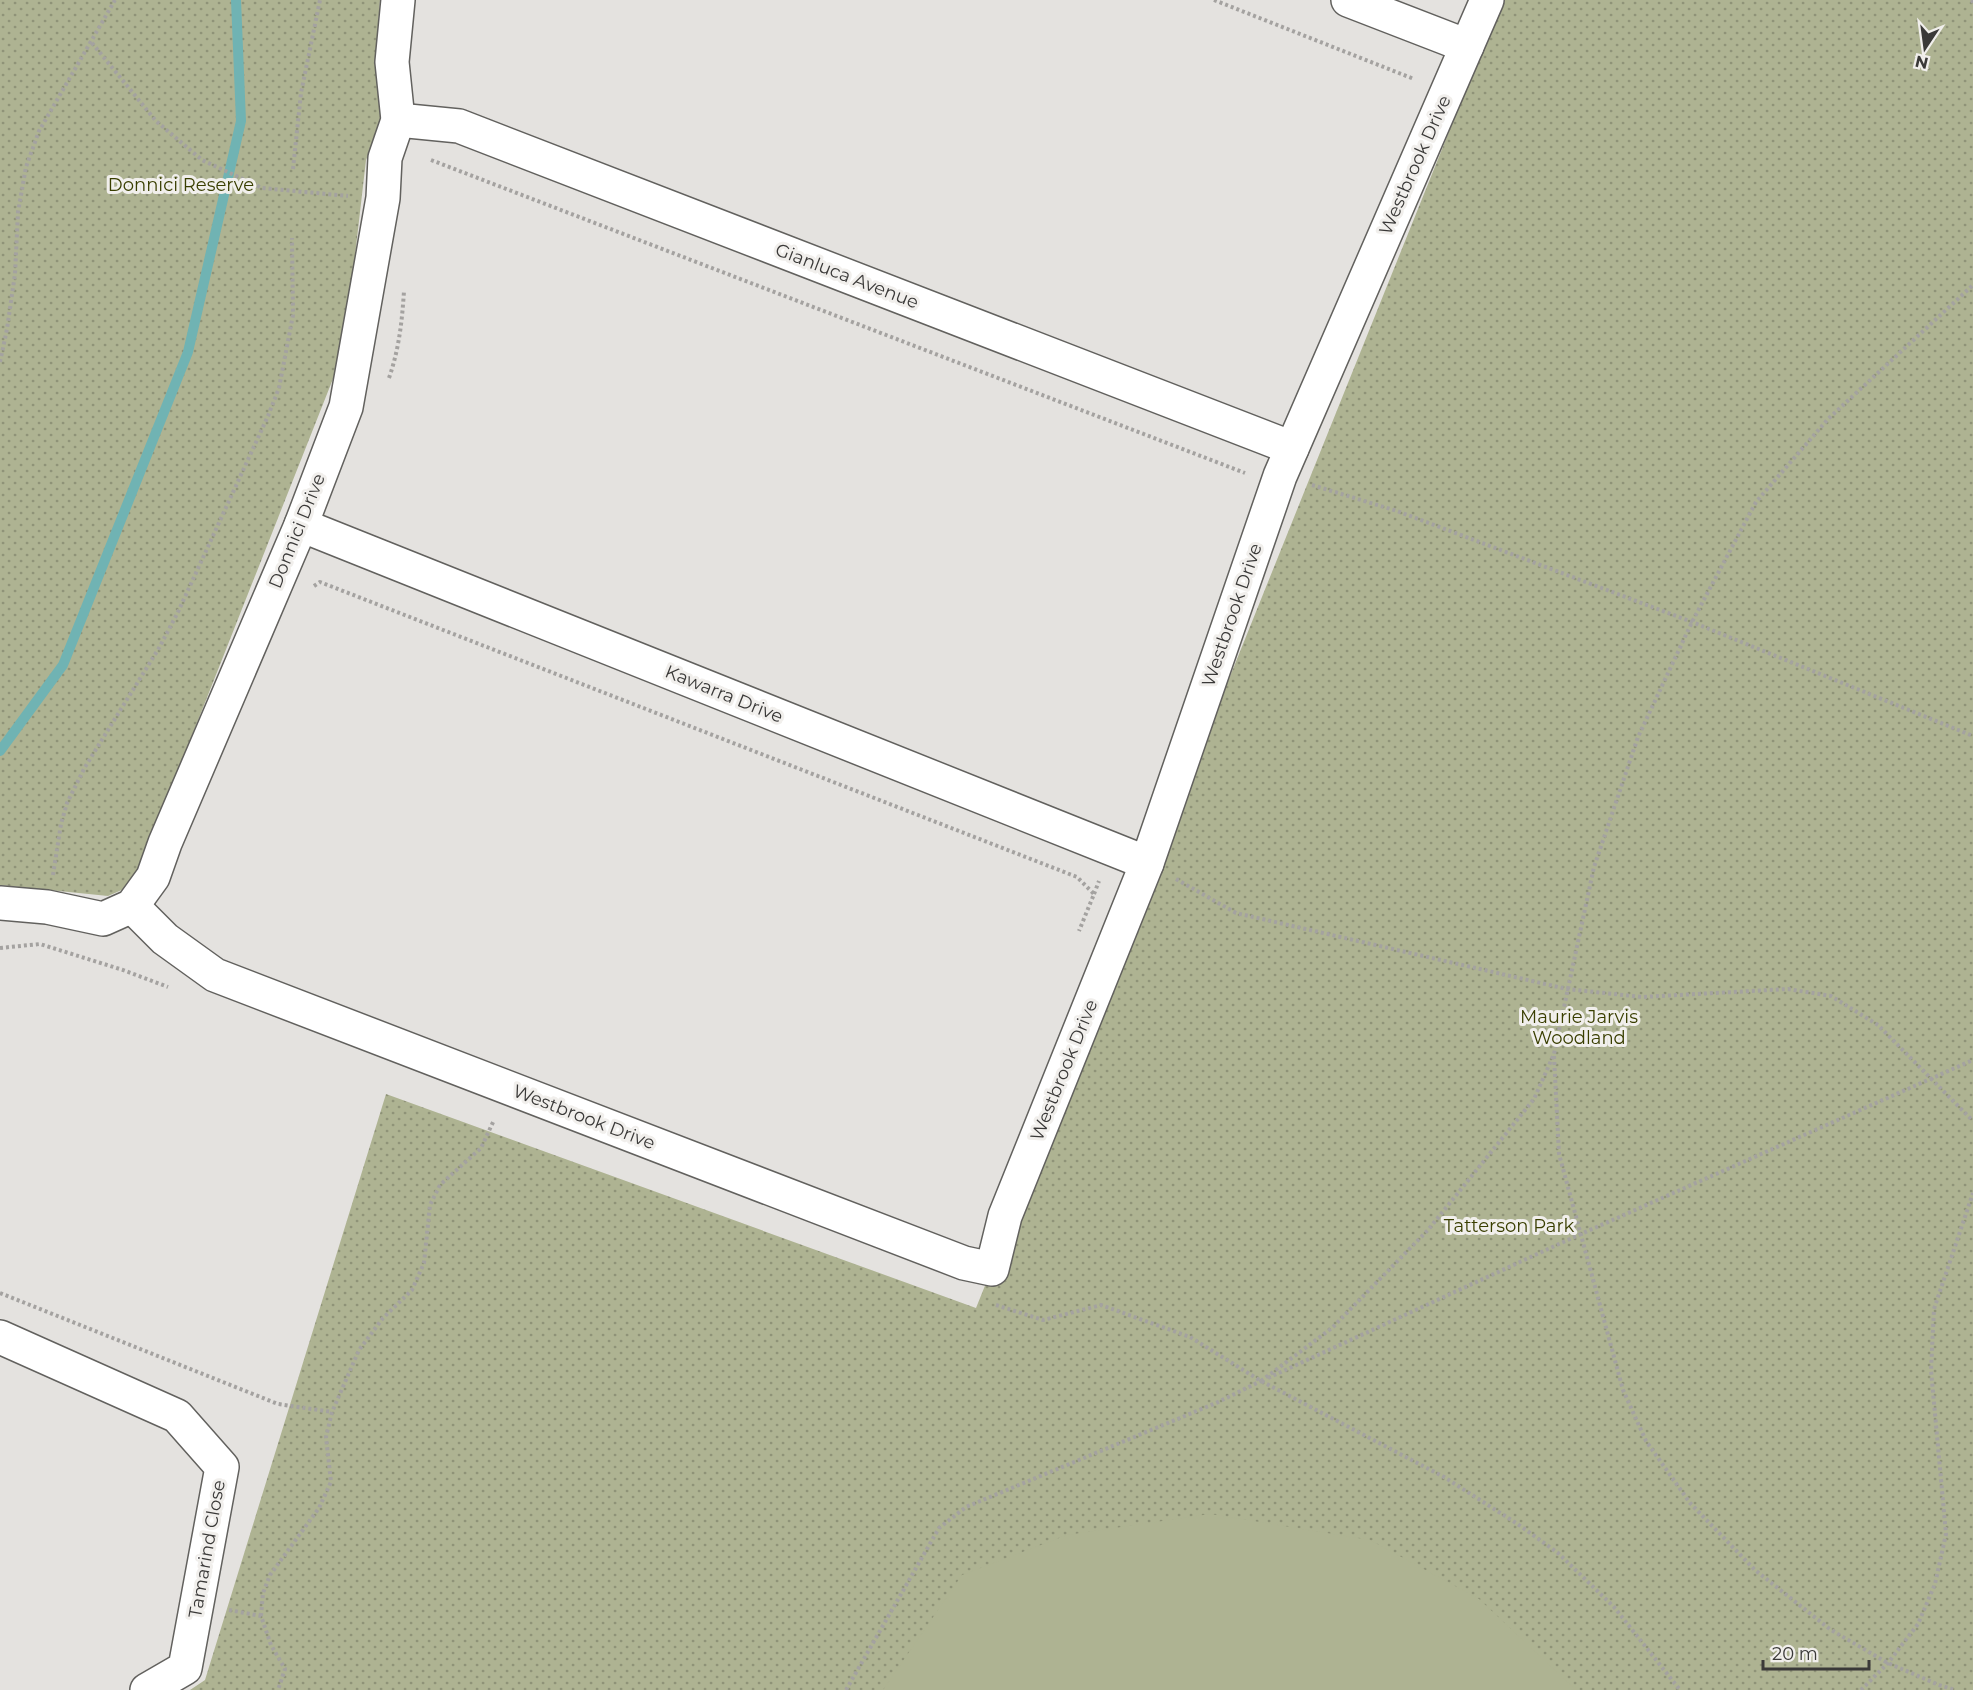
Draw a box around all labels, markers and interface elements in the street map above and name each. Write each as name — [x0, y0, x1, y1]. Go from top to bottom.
north arrow — [1895, 18, 1955, 78]
text: N — [1913, 51, 1930, 73]
street label: Westbrook Drive — [1374, 92, 1456, 238]
park label: Donnici Reserve — [108, 174, 254, 196]
street label: Gianluca Avenue — [772, 239, 922, 314]
street label: Donnici Drive — [264, 470, 330, 592]
street label: Westbrook Drive — [1197, 540, 1267, 690]
street label: Kawarra Drive — [662, 660, 786, 728]
street label: Westbrook Drive — [1026, 996, 1102, 1144]
park label: Maurie Jarvis Woodland — [1520, 1006, 1638, 1049]
street label: Westbrook Drive — [510, 1080, 658, 1154]
park label: Tatterson Park — [1444, 1215, 1575, 1237]
street label: Tamarind Close — [184, 1478, 230, 1620]
scale bar — [1763, 1633, 1870, 1671]
text: 20 m — [1772, 1643, 1818, 1665]

